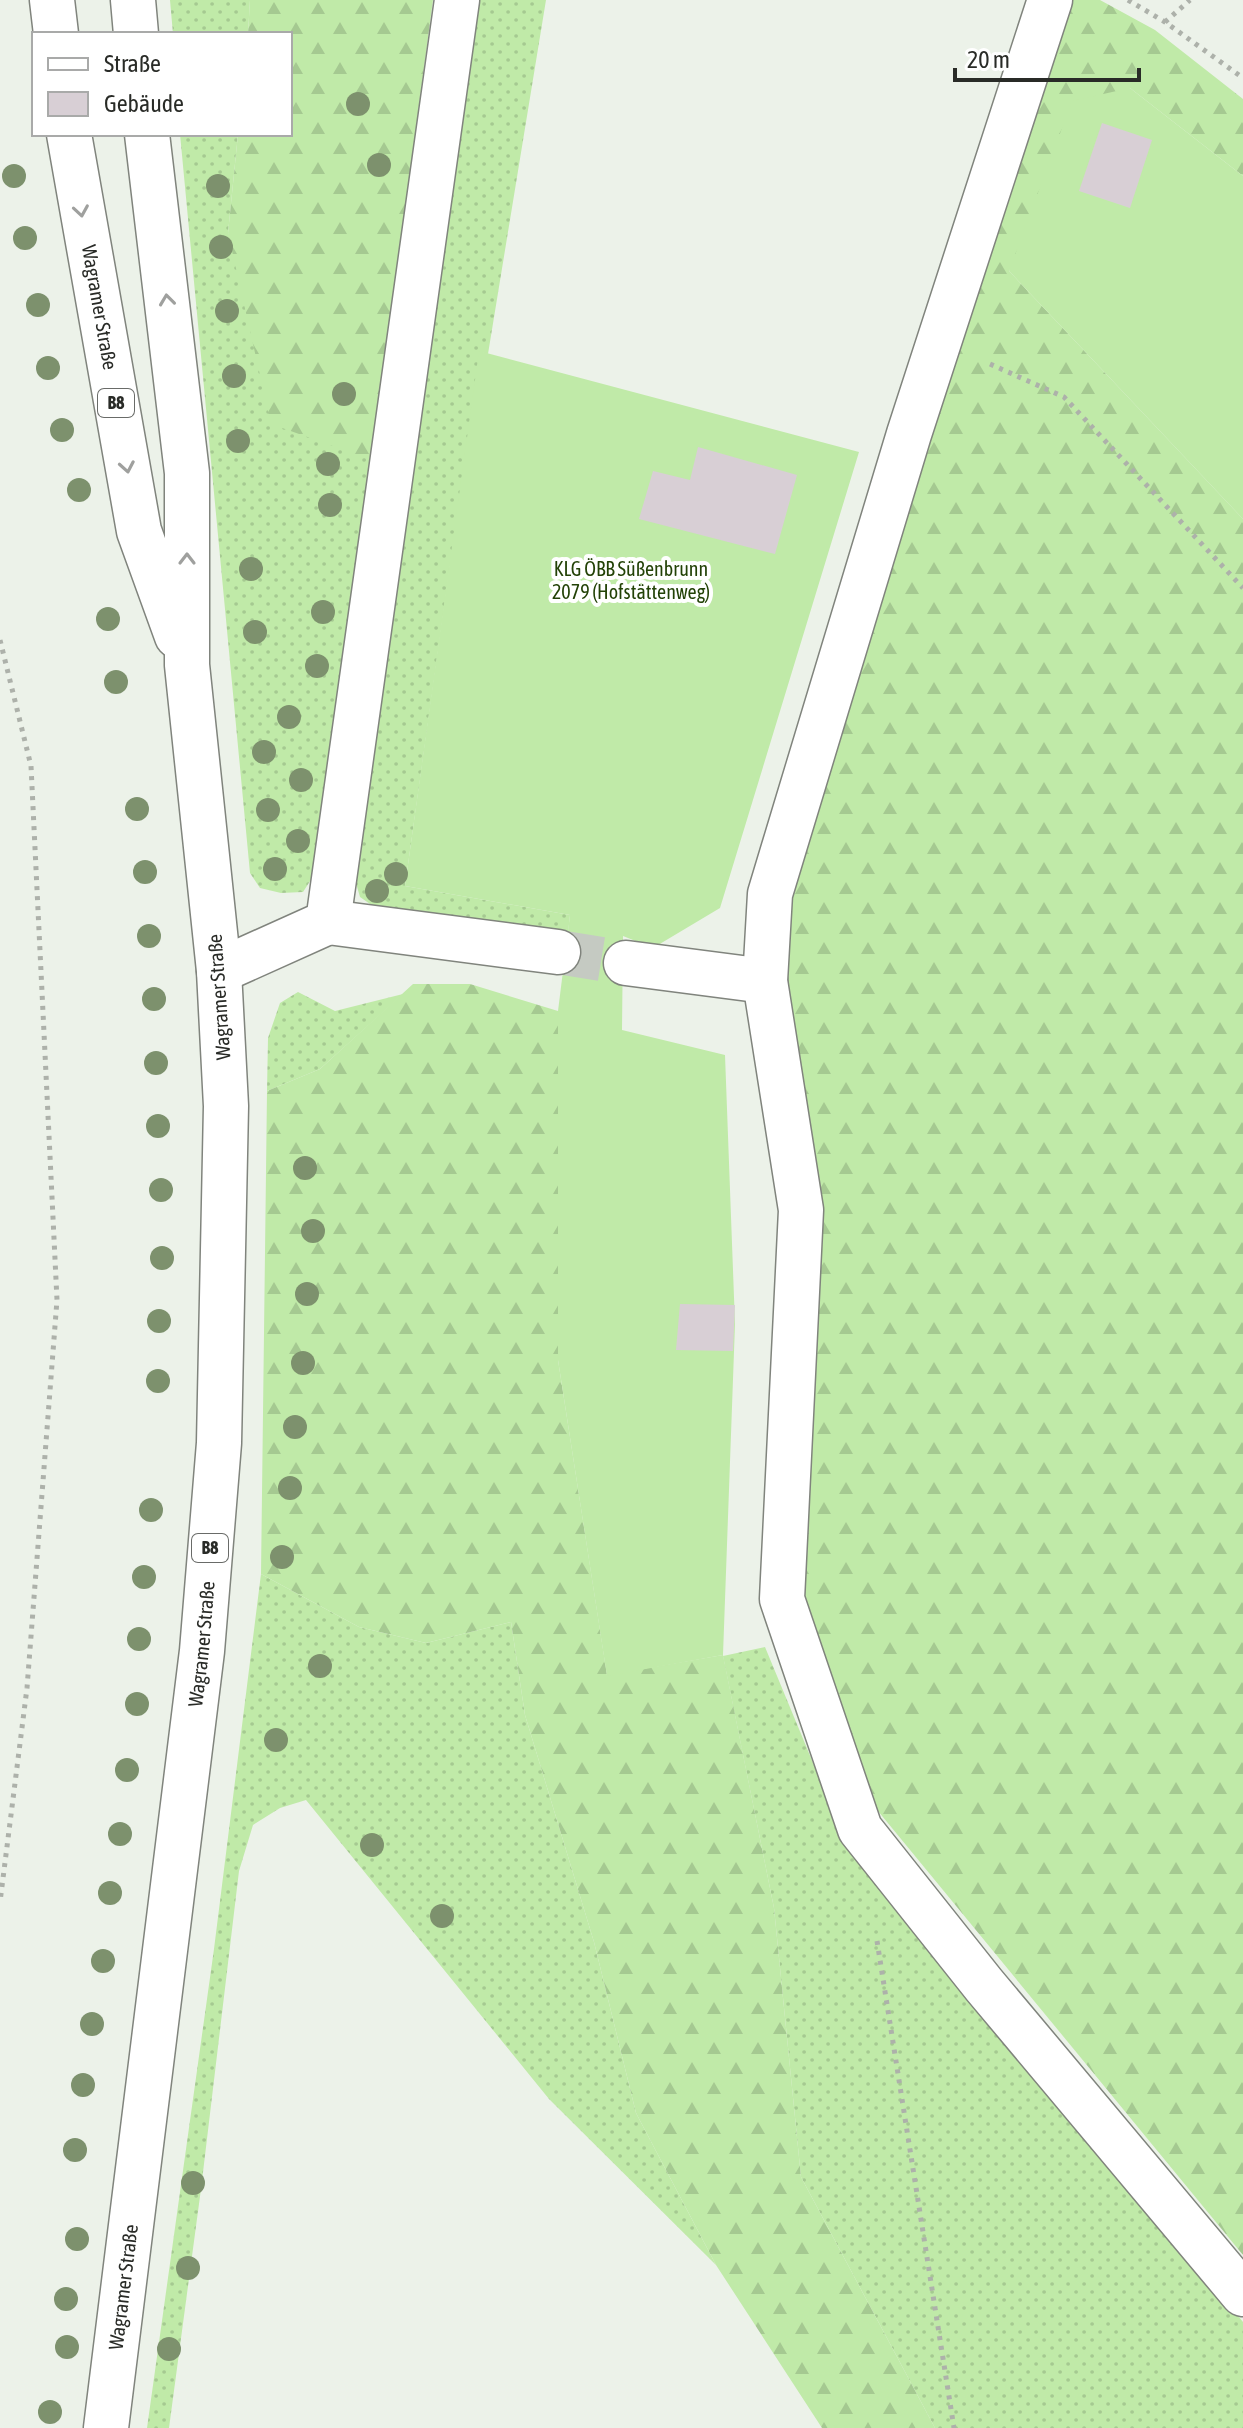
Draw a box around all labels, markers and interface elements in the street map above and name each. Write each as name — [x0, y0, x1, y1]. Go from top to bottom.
legend — [32, 32, 292, 136]
scale bar — [955, 32, 1139, 82]
text: 20 m — [967, 46, 1010, 73]
text: Straße — [104, 50, 161, 77]
text: Gebäude — [104, 90, 184, 117]
one-way arrow — [72, 204, 89, 218]
street label: Wagramer Straße — [78, 243, 122, 371]
one-way arrow — [158, 293, 175, 306]
road number: B8 — [98, 389, 134, 417]
one-way arrow — [118, 460, 135, 474]
one-way arrow — [178, 552, 196, 565]
park label: KLG ÖBB Süßenbrunn 2079 (Hofstättenweg) — [552, 557, 710, 603]
street label: Wagramer Straße — [203, 933, 234, 1061]
road number: B8 — [192, 1534, 228, 1562]
street label: Wagramer Straße — [183, 1580, 219, 1708]
street label: Wagramer Straße — [104, 2223, 142, 2351]

